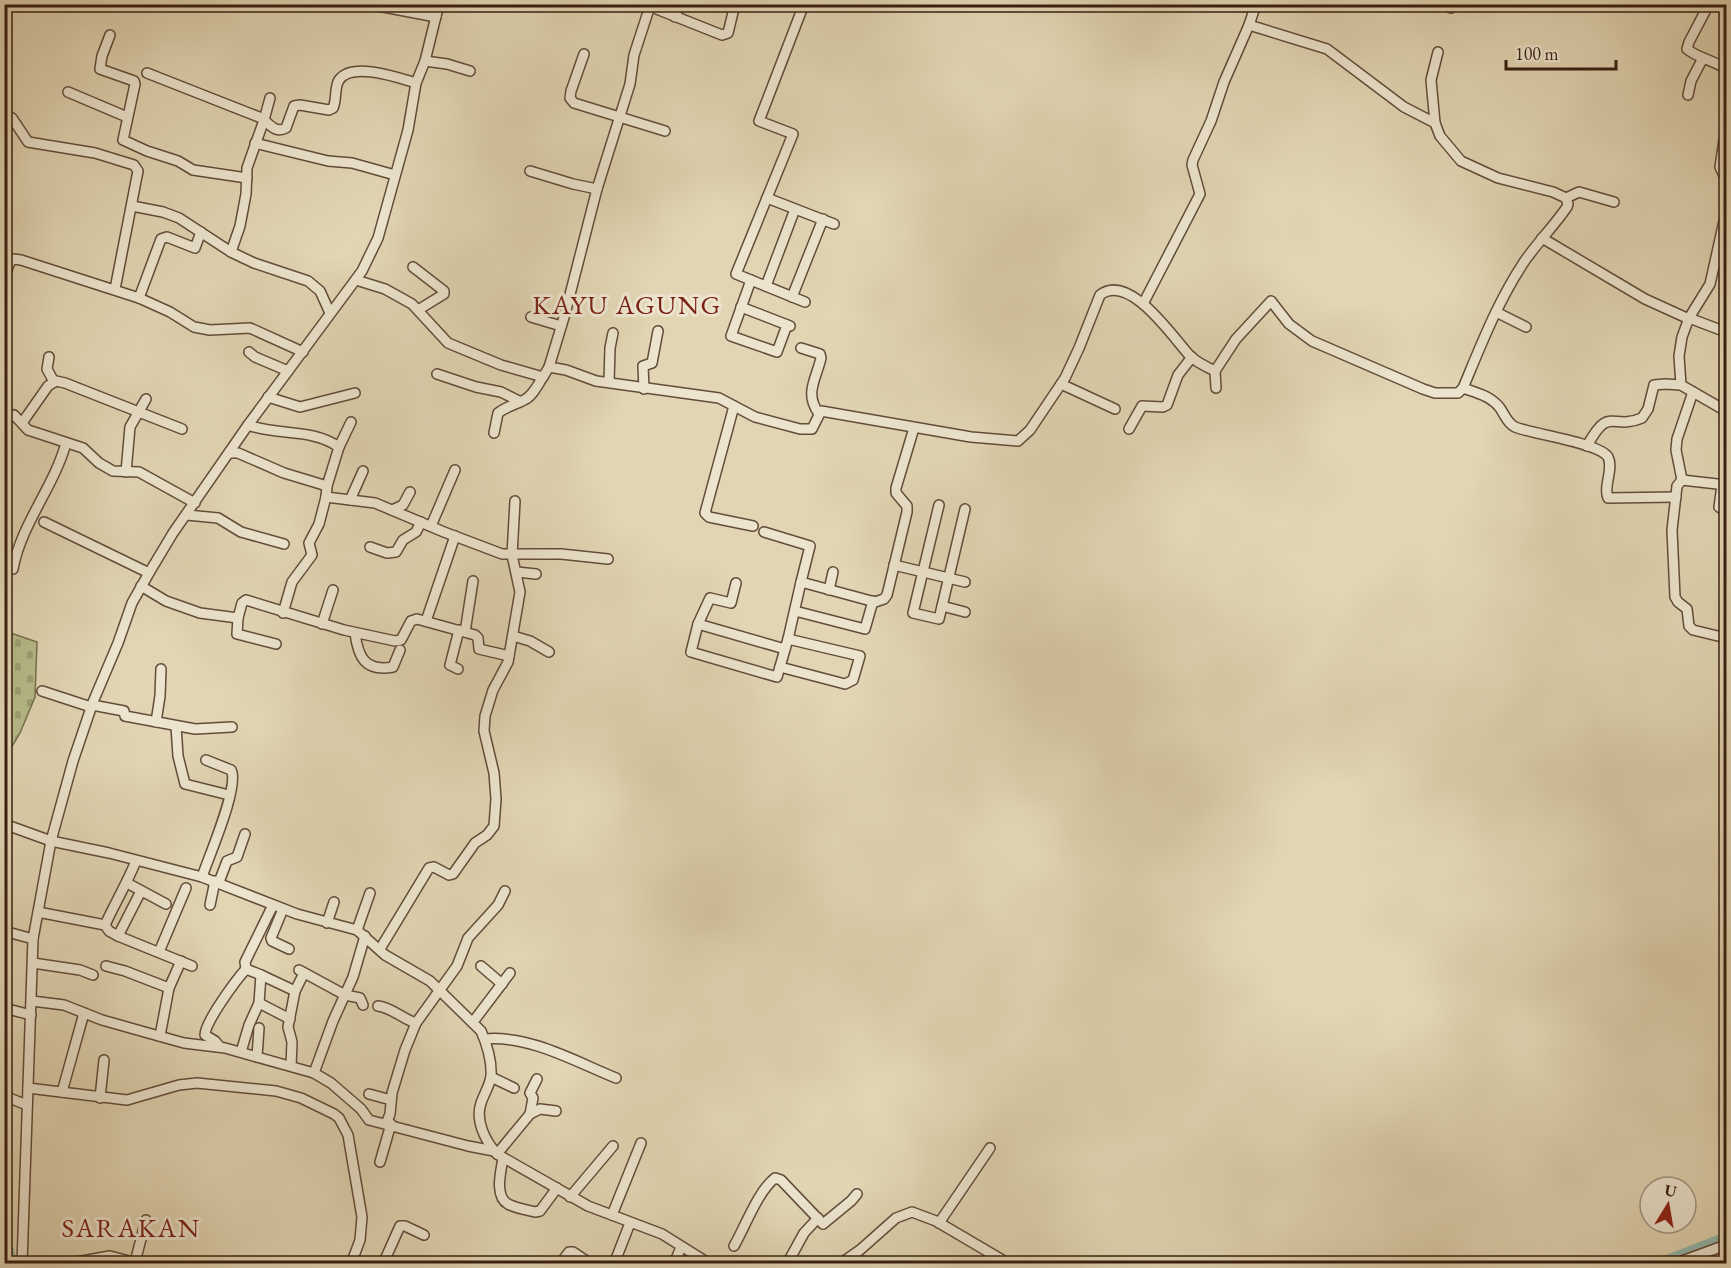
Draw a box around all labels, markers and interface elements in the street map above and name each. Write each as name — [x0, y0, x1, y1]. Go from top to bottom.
scale bar — [1506, 33, 1616, 71]
text: 100 m — [1515, 42, 1559, 65]
district label: KAYU AGUNG — [532, 287, 722, 322]
north arrow — [1638, 1175, 1698, 1235]
text: U — [1663, 1179, 1679, 1202]
district label: SARAKAN — [61, 1210, 201, 1245]

